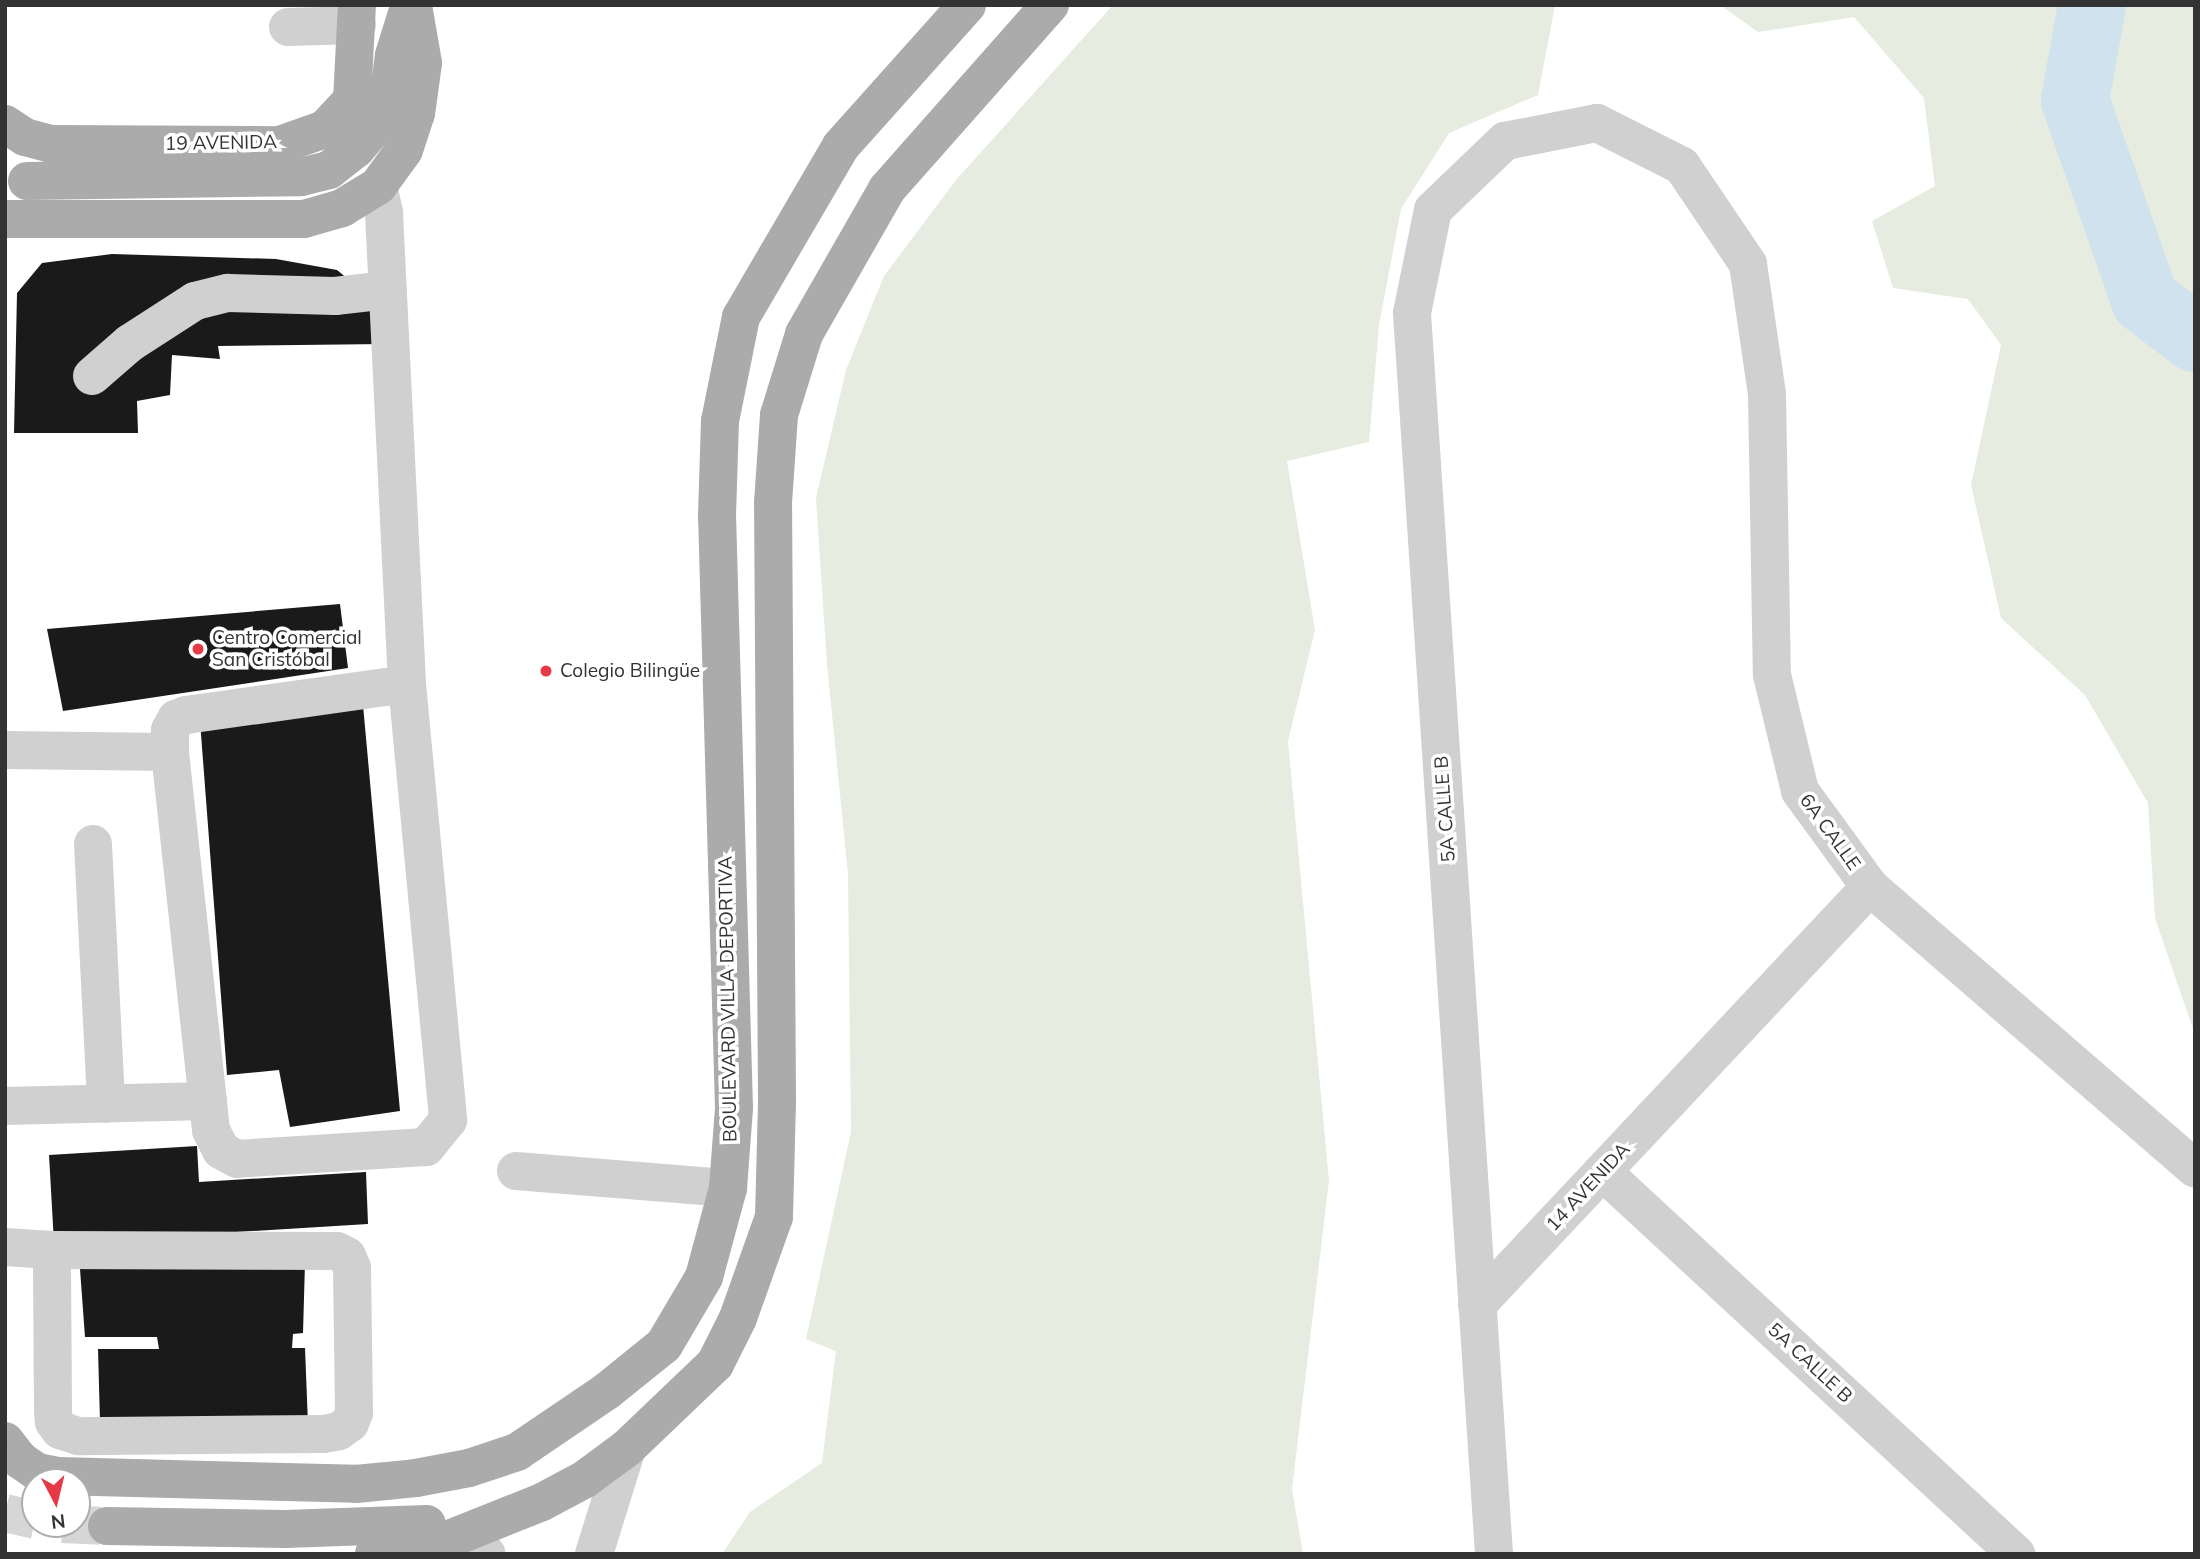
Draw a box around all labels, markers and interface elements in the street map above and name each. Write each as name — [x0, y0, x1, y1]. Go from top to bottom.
street label: 19 AVENIDA — [165, 131, 277, 155]
place label: Centro Comercial San Cristóbal — [212, 627, 362, 671]
marker: Centro Comercial San Cristóbal — [190, 641, 206, 657]
place label: Colegio Bilingüe — [560, 660, 700, 682]
marker: Colegio Bilingüe — [538, 663, 554, 679]
street label: 5A CALLE B — [1430, 755, 1460, 863]
street label: 6A CALLE — [1795, 789, 1865, 875]
street label: BOULEVARD VILLA DEPORTIVA — [714, 856, 742, 1142]
street label: 14 AVENIDA — [1541, 1138, 1635, 1236]
street label: 5A CALLE B — [1763, 1318, 1857, 1408]
north arrow — [21, 1468, 91, 1538]
text: N — [50, 1509, 67, 1535]

